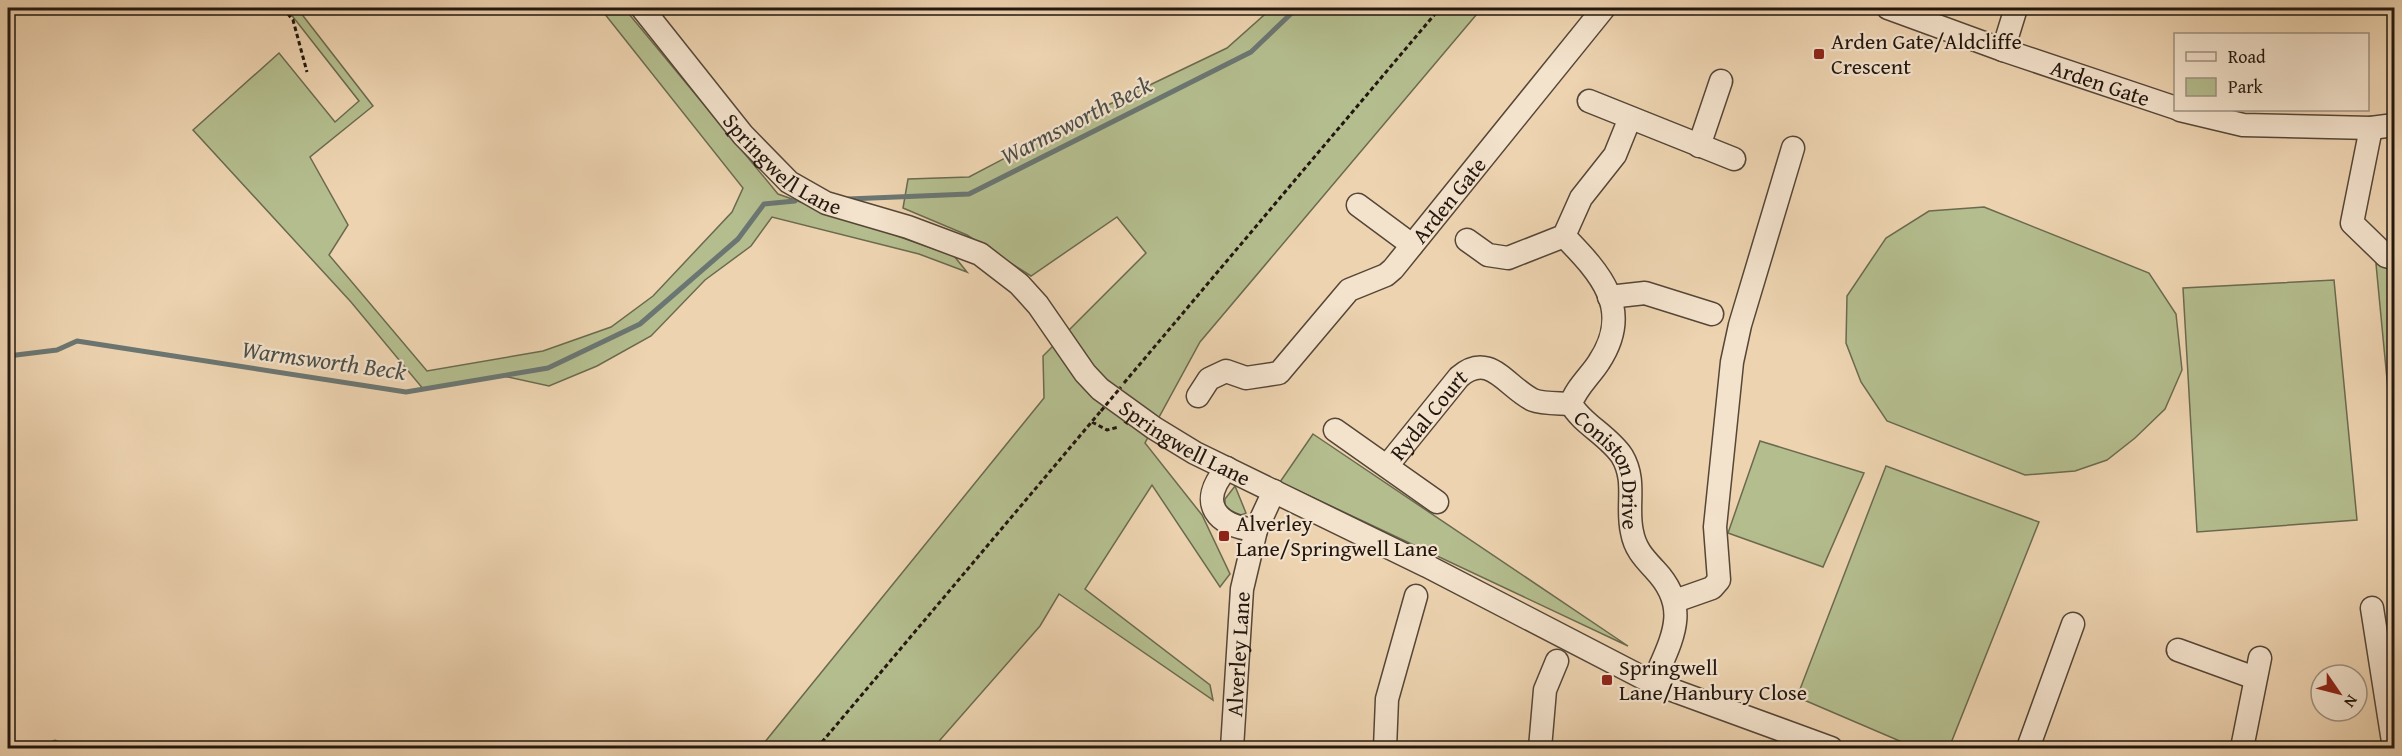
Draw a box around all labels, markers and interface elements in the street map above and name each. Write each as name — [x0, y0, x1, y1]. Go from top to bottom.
place label: Arden Gate/Aldcliffe Crescent — [1831, 25, 2022, 82]
legend — [2174, 33, 2369, 111]
text: Road — [2228, 43, 2266, 70]
marker: Arden Gate/Aldcliffe Crescent — [1812, 47, 1826, 61]
street label: Arden Gate — [2046, 51, 2154, 114]
water label: Warmsworth Beck — [994, 67, 1158, 173]
text: Park — [2228, 73, 2264, 100]
street label: Springwell Lane — [715, 106, 845, 223]
street label: Arden Gate — [1404, 150, 1494, 250]
water label: Warmsworth Beck — [240, 331, 408, 389]
street label: Rydal Court — [1382, 361, 1474, 467]
street label: Springwell Lane — [1113, 392, 1256, 494]
street label: Coniston Drive — [1567, 402, 1647, 531]
place label: Alverley Lane/Springwell Lane — [1236, 507, 1438, 564]
marker: Alverley Lane/Springwell Lane — [1217, 529, 1231, 543]
street label: Alverley Lane — [1218, 591, 1258, 718]
place label: Springwell Lane/Hanbury Close — [1619, 651, 1807, 708]
north arrow — [2309, 663, 2369, 723]
marker: Springwell Lane/Hanbury Close — [1600, 673, 1614, 687]
text: N — [2338, 690, 2364, 713]

